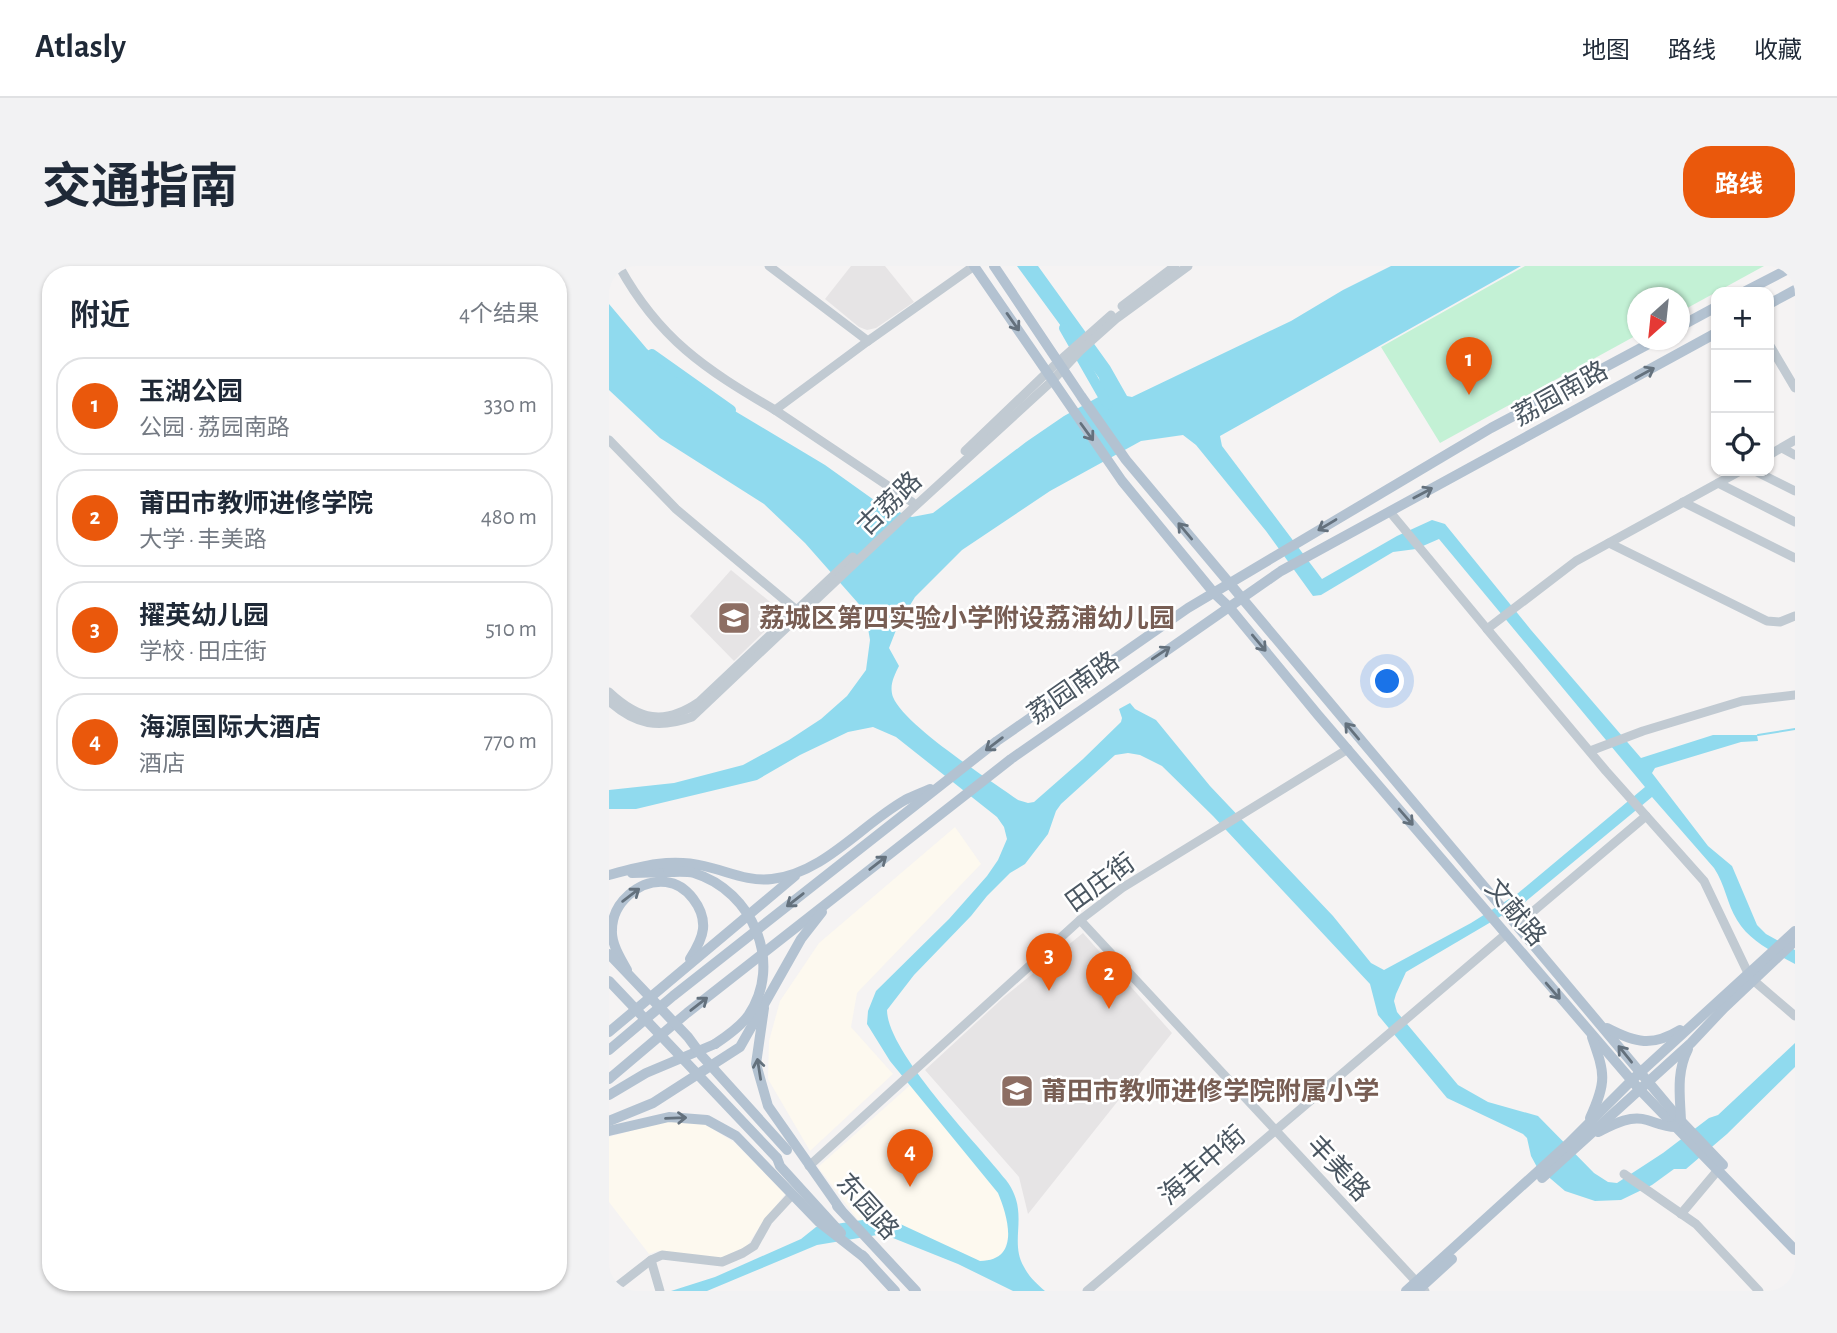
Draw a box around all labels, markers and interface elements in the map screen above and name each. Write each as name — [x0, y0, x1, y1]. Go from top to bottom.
text: Atlasly — [35, 31, 126, 64]
text: 地图 — [1582, 39, 1630, 63]
text: 路线 — [1668, 39, 1716, 63]
text: 收藏 — [1754, 39, 1802, 63]
button: 路线 — [1683, 146, 1795, 218]
text: 交通指南 — [42, 164, 238, 213]
north arrow — [1627, 287, 1690, 350]
map controls — [1711, 287, 1774, 476]
button: + — [1711, 287, 1774, 350]
text: 附近 — [70, 301, 130, 331]
text: 4个结果 — [459, 303, 539, 326]
one-way arrow — [1006, 312, 1020, 331]
pin: 1 — [1446, 337, 1492, 395]
button: − — [1711, 350, 1774, 413]
street label: 荔园南路 — [1508, 356, 1612, 430]
one-way arrow — [1634, 366, 1654, 380]
text: 玉湖公园 — [139, 379, 243, 405]
text: 1 — [91, 394, 99, 417]
text: 330 m — [484, 394, 537, 417]
button: locate — [1711, 413, 1774, 476]
text: 公园 · 荔园南路 — [139, 417, 290, 440]
one-way arrow — [1080, 422, 1094, 441]
street label: 古荔路 — [852, 467, 927, 540]
one-way arrow — [1413, 486, 1433, 500]
text: 莆田市教师进修学院 — [139, 491, 373, 517]
text: 2 — [90, 506, 100, 529]
text: 480 m — [481, 506, 537, 529]
one-way arrow — [1317, 518, 1337, 532]
one-way arrow — [1177, 523, 1193, 541]
text: 大学 · 丰美路 — [139, 529, 267, 552]
school or university icon: 荔城区第四实验小学附设荔浦幼儿园 — [715, 599, 753, 637]
text: 擢英幼儿园 — [139, 603, 269, 629]
place label: 荔城区第四实验小学附设荔浦幼儿园 — [759, 604, 1175, 632]
text: 3 — [90, 618, 100, 641]
text: 510 m — [485, 618, 537, 641]
one-way arrow — [1251, 634, 1267, 652]
text: 学校 · 田庄街 — [139, 641, 267, 664]
one-way arrow — [1151, 646, 1170, 660]
street label: 荔园南路 — [1023, 647, 1124, 728]
your location — [1370, 664, 1404, 698]
text: 海源国际大酒店 — [139, 715, 321, 741]
one-way arrow — [1344, 722, 1360, 740]
text: 4 — [89, 730, 101, 753]
text: 770 m — [483, 730, 537, 753]
one-way arrow — [985, 736, 1004, 751]
text: 酒店 — [139, 753, 185, 776]
one-way arrow — [1398, 808, 1414, 826]
street label: 田庄街 — [1061, 849, 1140, 916]
one-way arrow — [868, 856, 886, 871]
street label: 文献路 — [1480, 874, 1551, 951]
one-way arrow — [622, 888, 641, 903]
one-way arrow — [786, 892, 804, 907]
pin: 3 — [1026, 933, 1072, 991]
pin: 2 — [1086, 951, 1132, 1009]
one-way arrow — [1545, 981, 1561, 999]
one-way arrow — [689, 996, 707, 1011]
one-way arrow — [1618, 1046, 1633, 1064]
one-way arrow — [752, 1058, 765, 1081]
school or university icon: 莆田市教师进修学院附属小学 — [998, 1072, 1036, 1110]
place label: 莆田市教师进修学院附属小学 — [1041, 1077, 1379, 1105]
one-way arrow — [664, 1111, 687, 1124]
street label: 海丰中街 — [1154, 1121, 1250, 1210]
pin: 4 — [887, 1129, 933, 1187]
street label: 丰美路 — [1302, 1131, 1375, 1206]
street label: 东园路 — [831, 1168, 904, 1244]

